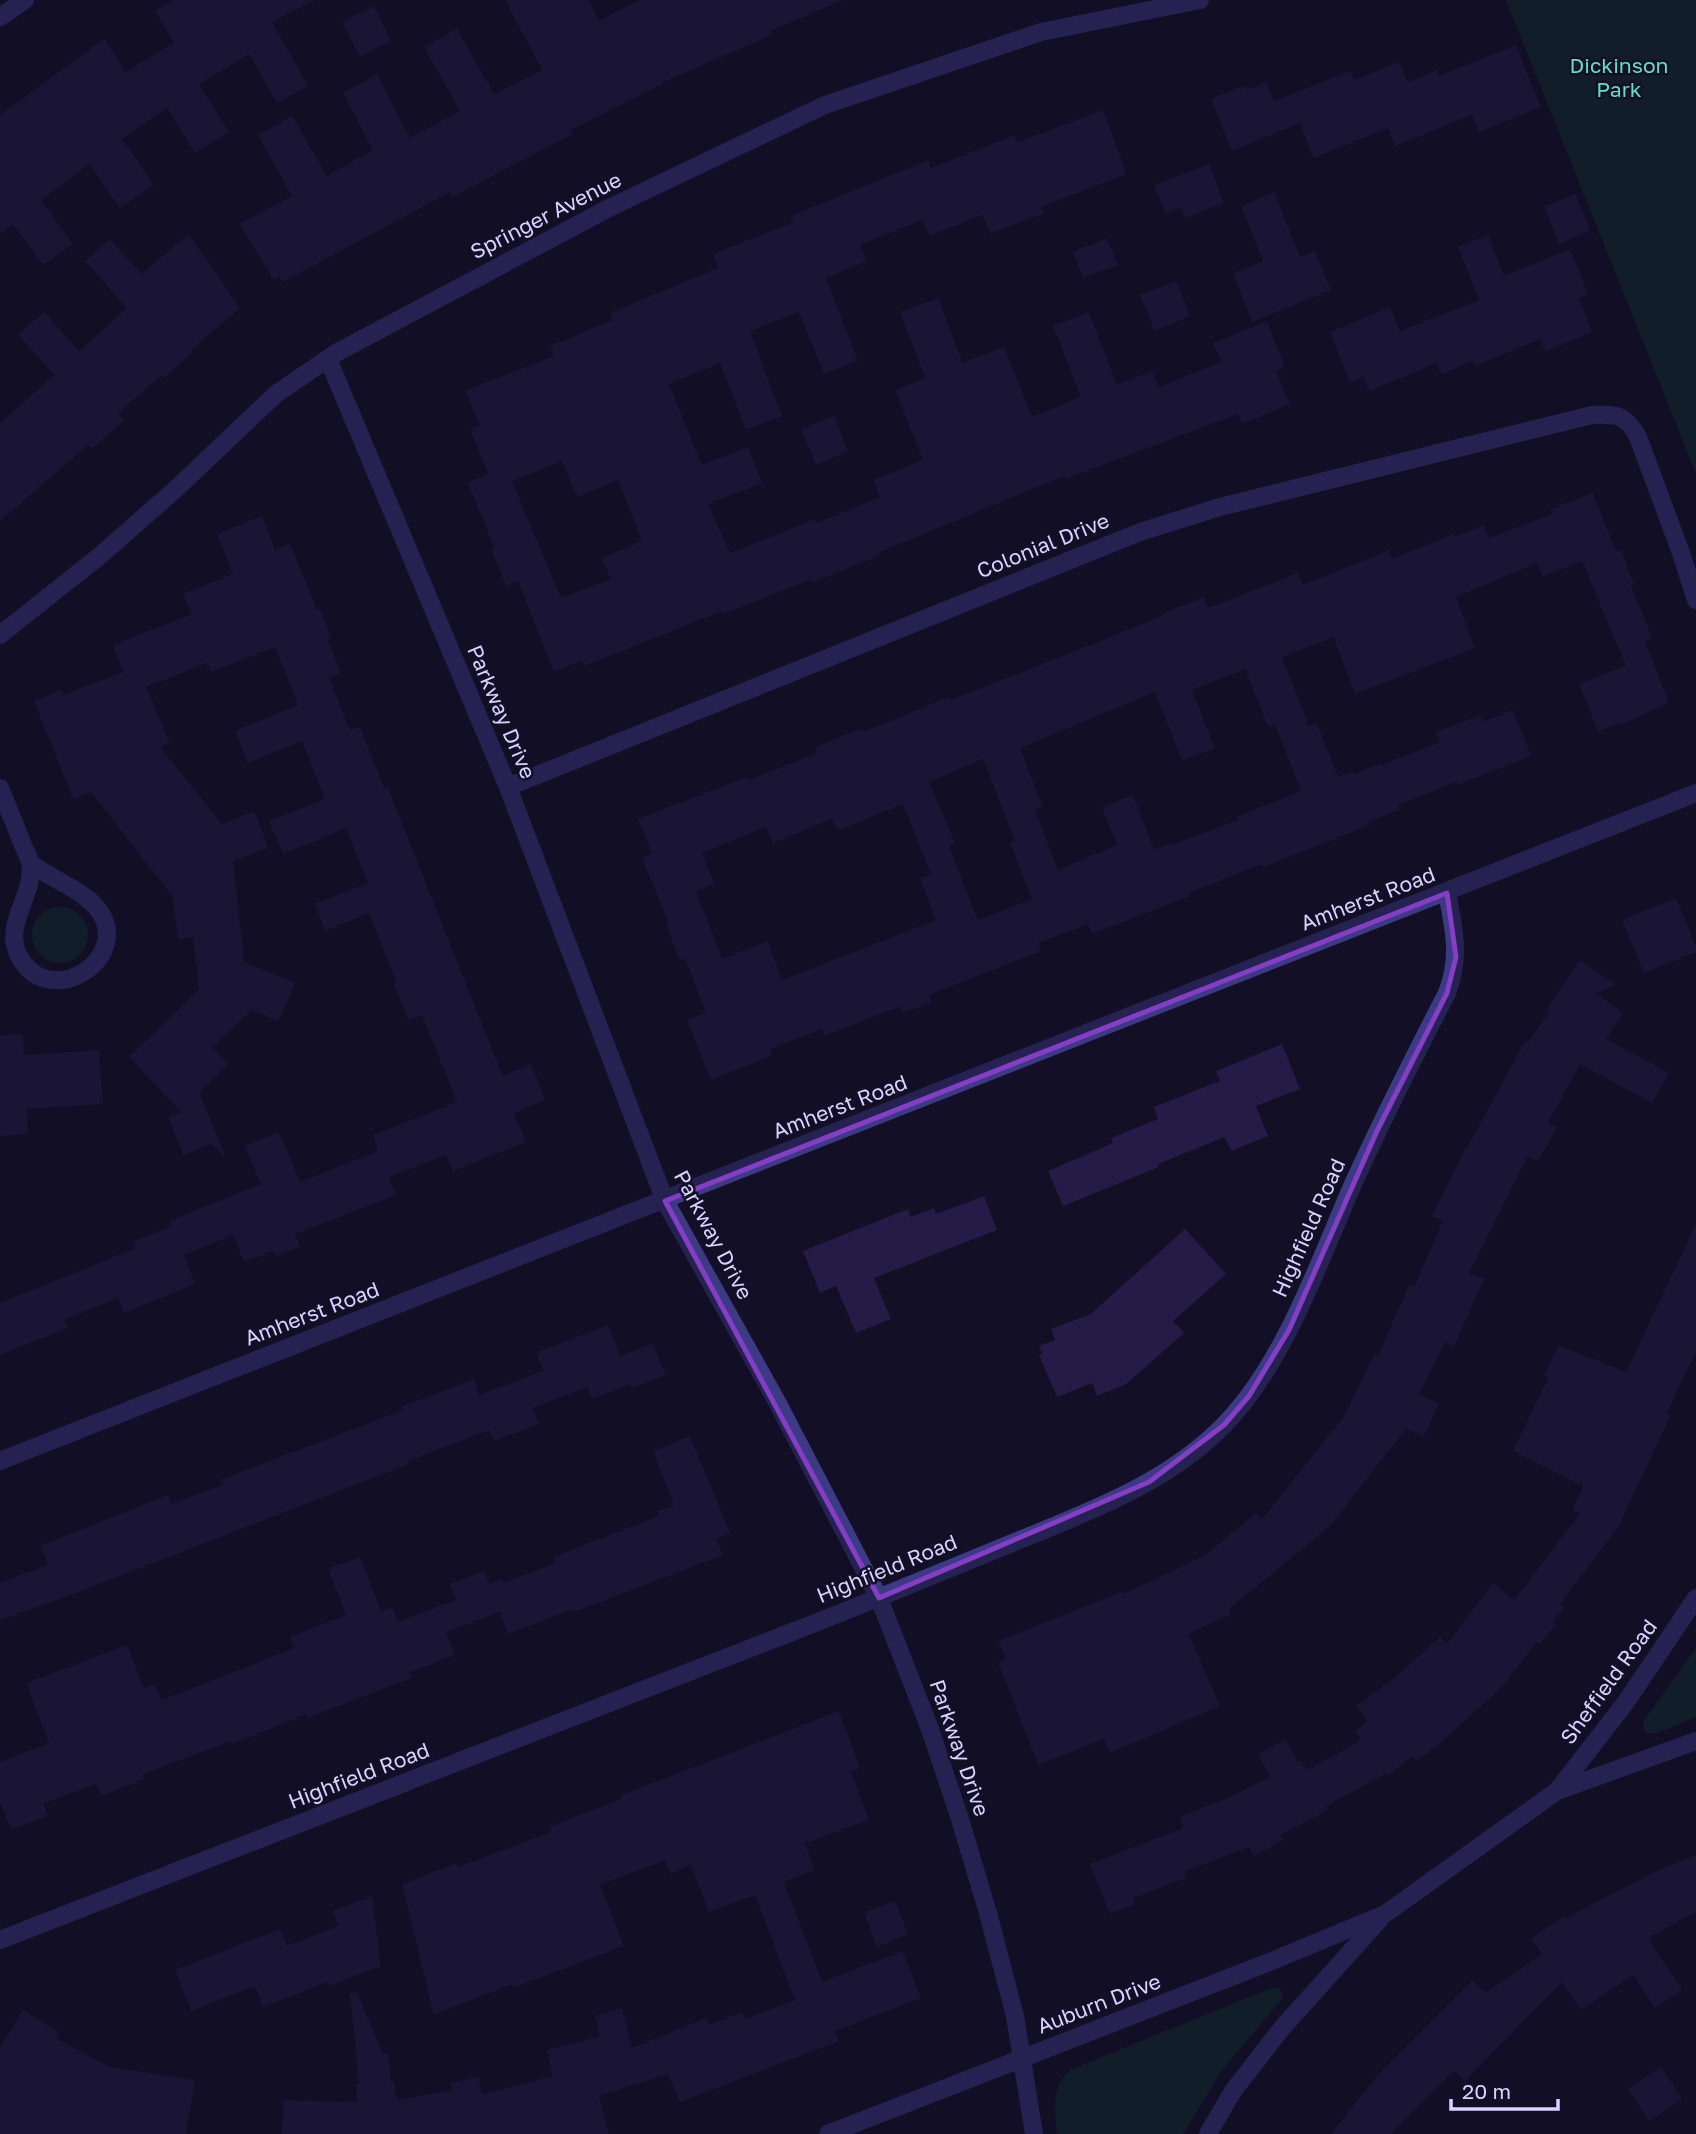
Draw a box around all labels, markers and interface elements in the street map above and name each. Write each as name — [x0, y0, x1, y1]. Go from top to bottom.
park label: Dickinson Park — [1570, 52, 1668, 102]
street label: Springer Avenue — [466, 166, 625, 264]
street label: Colonial Drive — [973, 507, 1113, 583]
street label: Parkway Drive — [462, 641, 542, 782]
street label: Amherst Road — [1297, 860, 1439, 936]
street label: Amherst Road — [769, 1068, 911, 1144]
street label: Highfield Road — [1266, 1154, 1350, 1301]
street label: Parkway Drive — [669, 1165, 759, 1304]
street label: Amherst Road — [241, 1275, 383, 1351]
street label: Highfield Road — [813, 1528, 961, 1608]
street label: Sheffield Road — [1554, 1614, 1662, 1749]
street label: Parkway Drive — [924, 1676, 995, 1819]
street label: Highfield Road — [284, 1736, 433, 1814]
street label: Auburn Drive — [1033, 1968, 1164, 2039]
scale bar — [1451, 2068, 1558, 2112]
text: 20 m — [1462, 2078, 1511, 2104]

